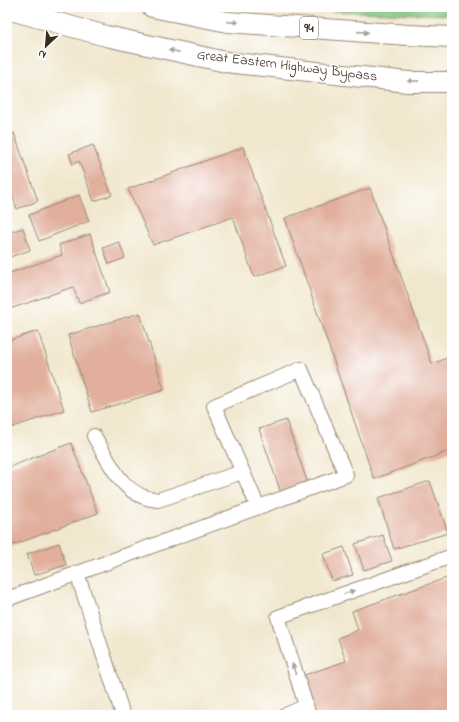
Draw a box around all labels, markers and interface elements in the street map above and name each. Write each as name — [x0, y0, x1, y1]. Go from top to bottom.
road number: 94 — [300, 17, 318, 39]
one-way arrow — [227, 19, 239, 26]
north arrow — [26, 26, 66, 66]
one-way arrow — [357, 29, 369, 36]
text: N — [35, 45, 49, 63]
street label: Great Eastern Highway Bypass — [195, 45, 378, 88]
one-way arrow — [168, 47, 181, 53]
one-way arrow — [407, 78, 419, 85]
one-way arrow — [344, 588, 356, 594]
one-way arrow — [291, 662, 297, 674]

